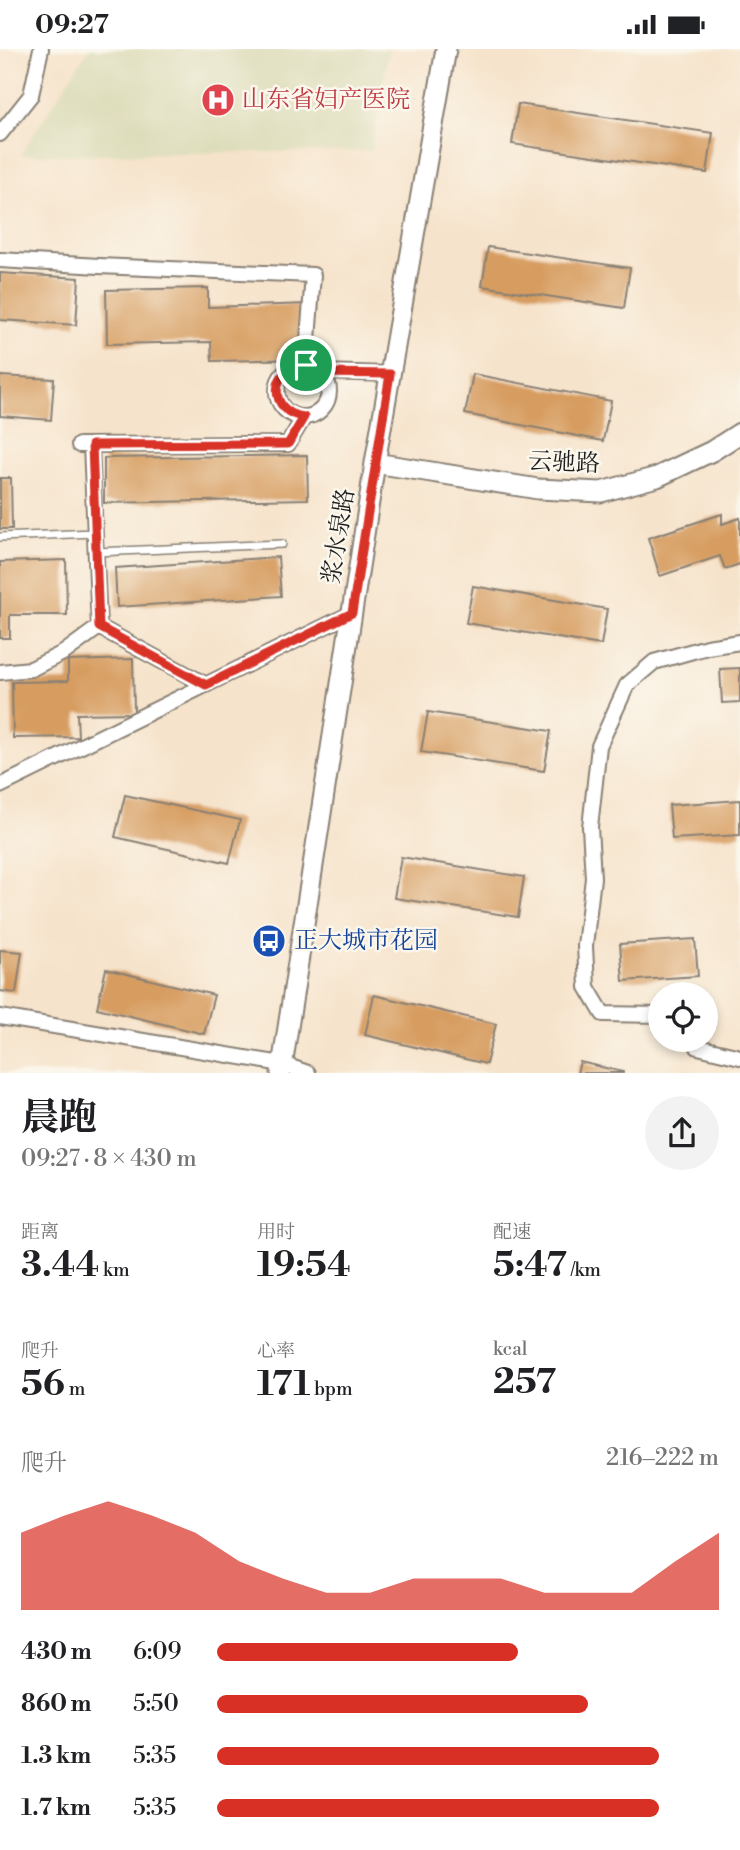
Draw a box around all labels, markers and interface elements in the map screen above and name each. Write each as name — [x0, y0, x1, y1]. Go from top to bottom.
text: 09:27 — [35, 9, 109, 41]
hospital icon: 山东省妇产医院 — [199, 81, 237, 119]
place label: 山东省妇产医院 — [242, 85, 410, 115]
pin — [276, 335, 336, 395]
icon: arrive — [287, 346, 325, 384]
street label: 云驰路 — [527, 447, 601, 479]
street label: 浆水泉路 — [317, 486, 361, 586]
bus stop icon: 正大城市花园 — [250, 922, 288, 960]
place label: 正大城市花园 — [294, 926, 438, 956]
map controls — [648, 982, 718, 1052]
button: locate — [648, 982, 718, 1052]
text: 晨跑 — [21, 1095, 97, 1142]
button: share — [645, 1096, 719, 1170]
text: 09:27 · 8 × 430 m — [21, 1145, 197, 1173]
text: 距离 — [21, 1220, 59, 1244]
text: 用时 — [257, 1220, 295, 1244]
text: 配速 — [493, 1220, 531, 1244]
text: 3.44 — [21, 1244, 99, 1287]
text: 19:54 — [257, 1244, 351, 1287]
text: 5:47 — [493, 1244, 567, 1287]
text: km — [99, 1258, 130, 1282]
text: /km — [567, 1258, 601, 1282]
text: kcal — [493, 1337, 527, 1361]
text: 爬升 — [21, 1339, 59, 1363]
text: 心率 — [257, 1339, 295, 1363]
text: 257 — [493, 1361, 556, 1404]
text: 56 — [21, 1363, 65, 1406]
text: 171 — [257, 1363, 310, 1406]
text: m — [65, 1377, 85, 1401]
text: bpm — [310, 1377, 353, 1401]
text: 216–222 m — [606, 1444, 719, 1472]
text: 爬升 — [21, 1449, 67, 1477]
text: 430 m — [21, 1638, 92, 1666]
text: 6:09 — [133, 1638, 181, 1666]
text: 860 m — [21, 1690, 91, 1718]
text: 5:50 — [133, 1690, 179, 1718]
text: 1.3 km — [21, 1742, 91, 1770]
text: 5:35 — [133, 1742, 176, 1770]
text: 1.7 km — [21, 1794, 91, 1822]
text: 5:35 — [133, 1794, 176, 1822]

